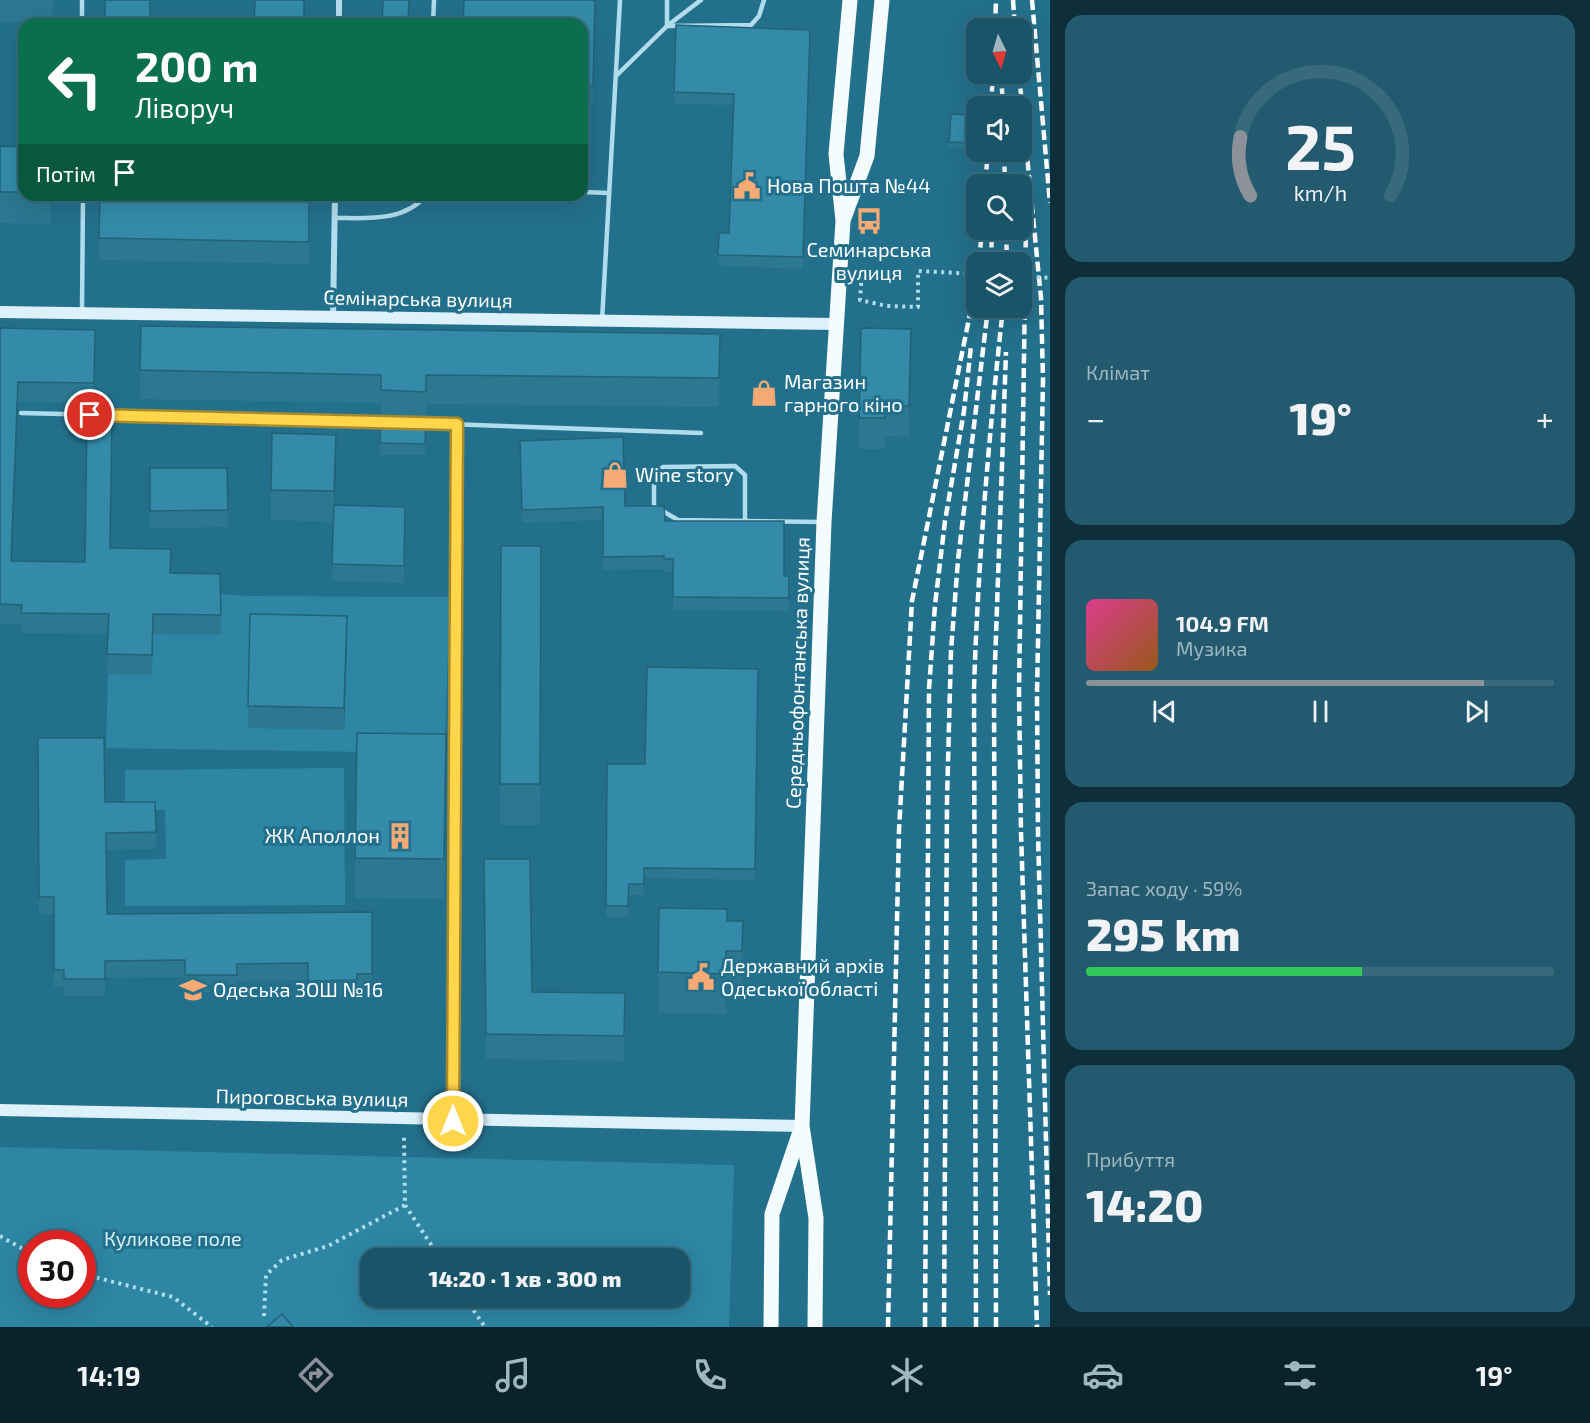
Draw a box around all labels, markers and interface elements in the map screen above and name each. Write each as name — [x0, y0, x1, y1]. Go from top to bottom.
north arrow — [966, 18, 1032, 84]
map controls — [966, 18, 1032, 318]
text: 200 m — [135, 40, 258, 90]
icon: left — [36, 42, 114, 120]
text: Ліворуч — [135, 91, 234, 123]
button: sound — [966, 96, 1032, 162]
text: 25 — [1285, 108, 1355, 183]
icon: arrive — [108, 156, 141, 189]
text: Потім — [36, 160, 96, 186]
public building icon: Нова Пошта №44 — [732, 171, 762, 201]
place label: Нова Пошта №44 — [767, 173, 931, 197]
button: search — [966, 174, 1032, 240]
text: km/h — [1293, 180, 1347, 205]
bus stop icon: Семинарська вулиця — [854, 206, 884, 236]
place label: Семинарська вулиця — [807, 237, 932, 285]
button: layers — [966, 252, 1032, 318]
street label: Семінарська вулиця — [323, 284, 513, 313]
text: Клімат — [1086, 360, 1150, 384]
place label: Магазин гарного кіно — [784, 369, 903, 416]
shop icon: Магазин гарного кіно — [749, 378, 779, 408]
pin — [64, 389, 115, 440]
text: 19° — [1289, 390, 1352, 444]
icon: arrive — [73, 398, 106, 431]
text: − — [1086, 398, 1105, 438]
text: + — [1536, 398, 1554, 438]
shop icon: Wine story — [600, 460, 630, 490]
place label: Wine story — [635, 462, 734, 486]
street label: Середньофонтанська вулиця — [780, 536, 815, 810]
text: 104.9 FM — [1176, 610, 1269, 636]
text: Музика — [1176, 636, 1248, 660]
icon: previous — [1148, 695, 1181, 728]
icon: pause — [1304, 695, 1337, 728]
icon: next — [1460, 695, 1493, 728]
building icon: ЖК Аполлон — [385, 821, 415, 851]
place label: ЖК Аполлон — [265, 823, 380, 847]
text: Запас ходу · 59% — [1086, 876, 1242, 900]
text: 295 km — [1086, 906, 1241, 960]
place label: Державний архів Одеської області — [721, 953, 884, 1000]
public building icon: Державний архів Одеської області — [686, 962, 716, 992]
school or university icon: Одеська ЗОШ №16 — [178, 975, 208, 1005]
place label: Одеська ЗОШ №16 — [213, 977, 383, 1001]
street label: Пироговська вулиця — [215, 1083, 409, 1112]
position arrow — [421, 1089, 485, 1153]
text: Прибуття — [1086, 1147, 1175, 1171]
text: 14:20 — [1086, 1177, 1203, 1231]
park label: Куликове поле — [104, 1226, 242, 1251]
speed limit sign: 30 — [18, 1230, 96, 1308]
text: 14:20 · 1 хв · 300 m — [429, 1265, 621, 1291]
icon: directions — [295, 1354, 337, 1396]
icon: music — [492, 1354, 534, 1396]
icon: phone — [689, 1354, 731, 1396]
icon: climate — [886, 1354, 928, 1396]
icon: car — [1082, 1354, 1124, 1396]
icon: filters — [1279, 1354, 1321, 1396]
text: 14:19 — [77, 1359, 141, 1391]
text: 19° — [1476, 1359, 1513, 1391]

